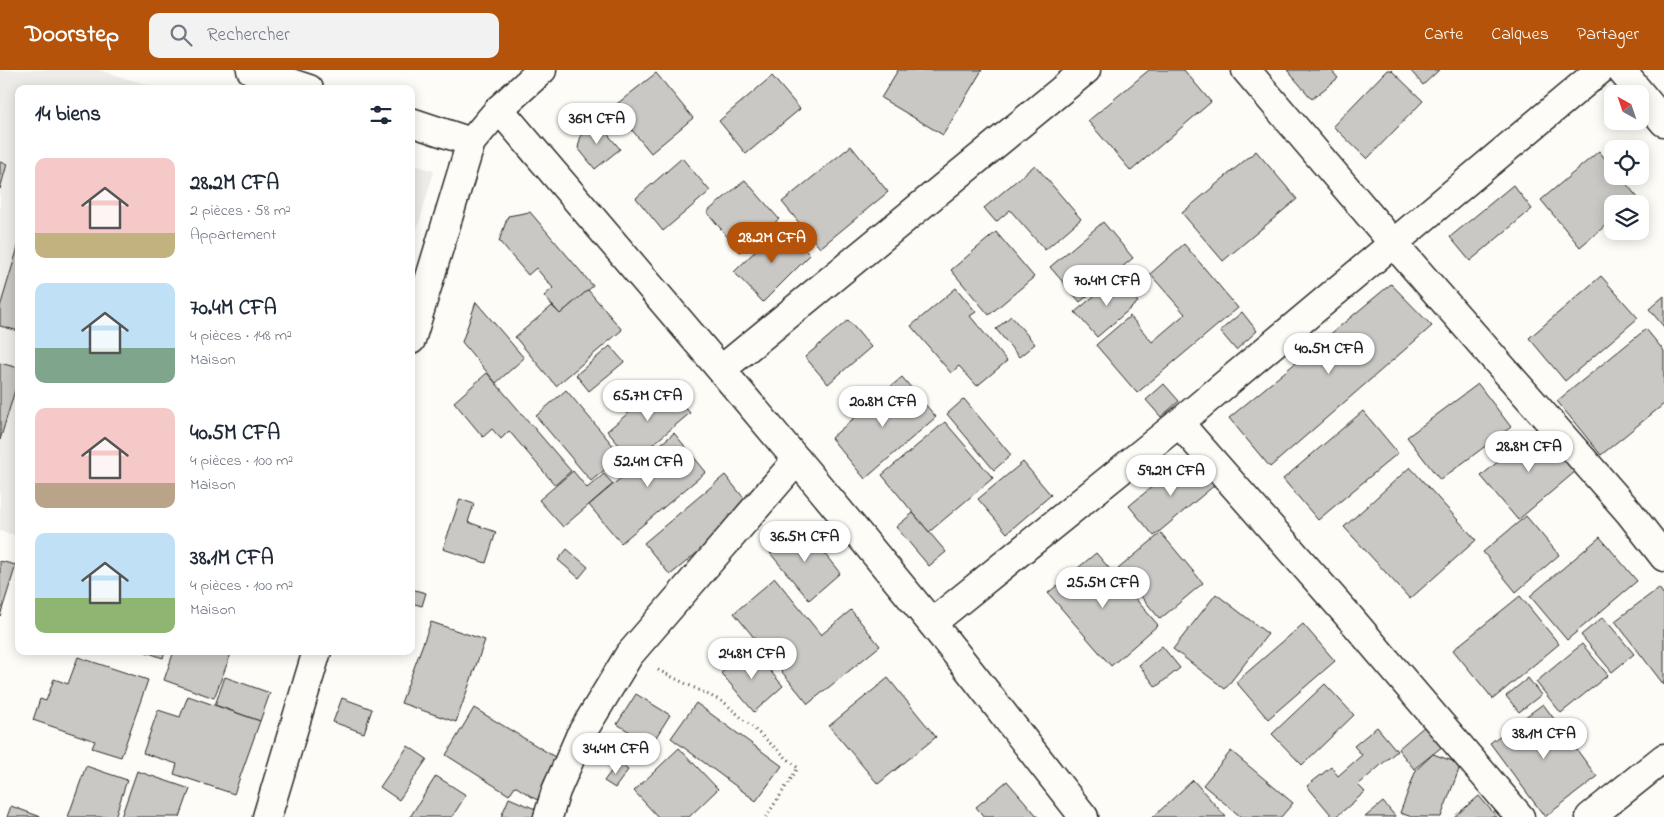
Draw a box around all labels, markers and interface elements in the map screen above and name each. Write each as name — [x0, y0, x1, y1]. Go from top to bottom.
search box — [149, 13, 499, 58]
text: Doorstep — [25, 18, 119, 53]
icon: search — [167, 21, 195, 49]
text: Rechercher — [207, 22, 290, 49]
text: Carte — [1424, 22, 1463, 48]
text: Calques — [1491, 22, 1549, 48]
text: Partager — [1577, 22, 1639, 48]
north arrow — [1604, 85, 1649, 130]
map controls — [1604, 85, 1649, 240]
text: 14 biens — [35, 100, 101, 130]
icon: filters — [367, 101, 395, 129]
pin: 36M CFA — [551, 102, 643, 145]
text: 36M CFA — [569, 107, 625, 131]
button: locate — [1604, 140, 1649, 185]
text: 28.2M CFA — [190, 169, 279, 199]
icon: home — [75, 178, 135, 238]
button: layers — [1604, 195, 1649, 240]
text: 2 pièces · 58 m² — [190, 199, 291, 223]
pin: 28.2M CFA — [715, 222, 829, 264]
text: Appartement — [190, 223, 276, 247]
text: 28.2M CFA — [738, 226, 806, 250]
pin: 70.4M CFA — [1050, 264, 1164, 307]
text: 70.4M CFA — [1074, 269, 1140, 293]
text: 70.4M CFA — [190, 294, 277, 324]
icon: home — [75, 303, 135, 363]
text: 4 pièces · 148 m² — [190, 324, 292, 348]
pin: 40.5M CFA — [1272, 332, 1386, 375]
text: 40.5M CFA — [1295, 337, 1363, 361]
text: Maison — [190, 348, 236, 372]
pin: 65.7M CFA — [591, 380, 705, 422]
text: 65.7M CFA — [614, 384, 682, 408]
pin: 20.8M CFA — [826, 386, 940, 428]
text: 20.8M CFA — [850, 390, 916, 414]
text: 40.5M CFA — [190, 419, 280, 449]
icon: home — [75, 428, 135, 488]
pin: 28.8M CFA — [1472, 430, 1586, 473]
text: 28.8M CFA — [1496, 435, 1562, 459]
pin: 52.4M CFA — [591, 446, 705, 488]
text: 4 pièces · 100 m² — [190, 449, 293, 473]
text: 52.4M CFA — [613, 450, 683, 474]
pin: 59.2M CFA — [1114, 454, 1228, 497]
text: 59.2M CFA — [1137, 459, 1205, 483]
text: Maison — [190, 473, 236, 497]
pin: 36.5M CFA — [748, 520, 862, 563]
text: 36.5M CFA — [771, 525, 839, 549]
text: 38.1M CFA — [190, 544, 274, 574]
icon: home — [75, 553, 135, 613]
pin: 25.5M CFA — [1046, 566, 1160, 609]
text: 25.5M CFA — [1067, 571, 1139, 595]
text: 4 pièces · 100 m² — [190, 574, 293, 598]
text: Maison — [190, 598, 236, 622]
pin: 24.8M CFA — [695, 638, 809, 680]
text: 24.8M CFA — [719, 642, 785, 666]
pin: 38.1M CFA — [1487, 718, 1601, 760]
text: 38.1M CFA — [1512, 722, 1576, 746]
pin: 34.4M CFA — [559, 732, 673, 775]
text: 34.4M CFA — [583, 737, 649, 761]

